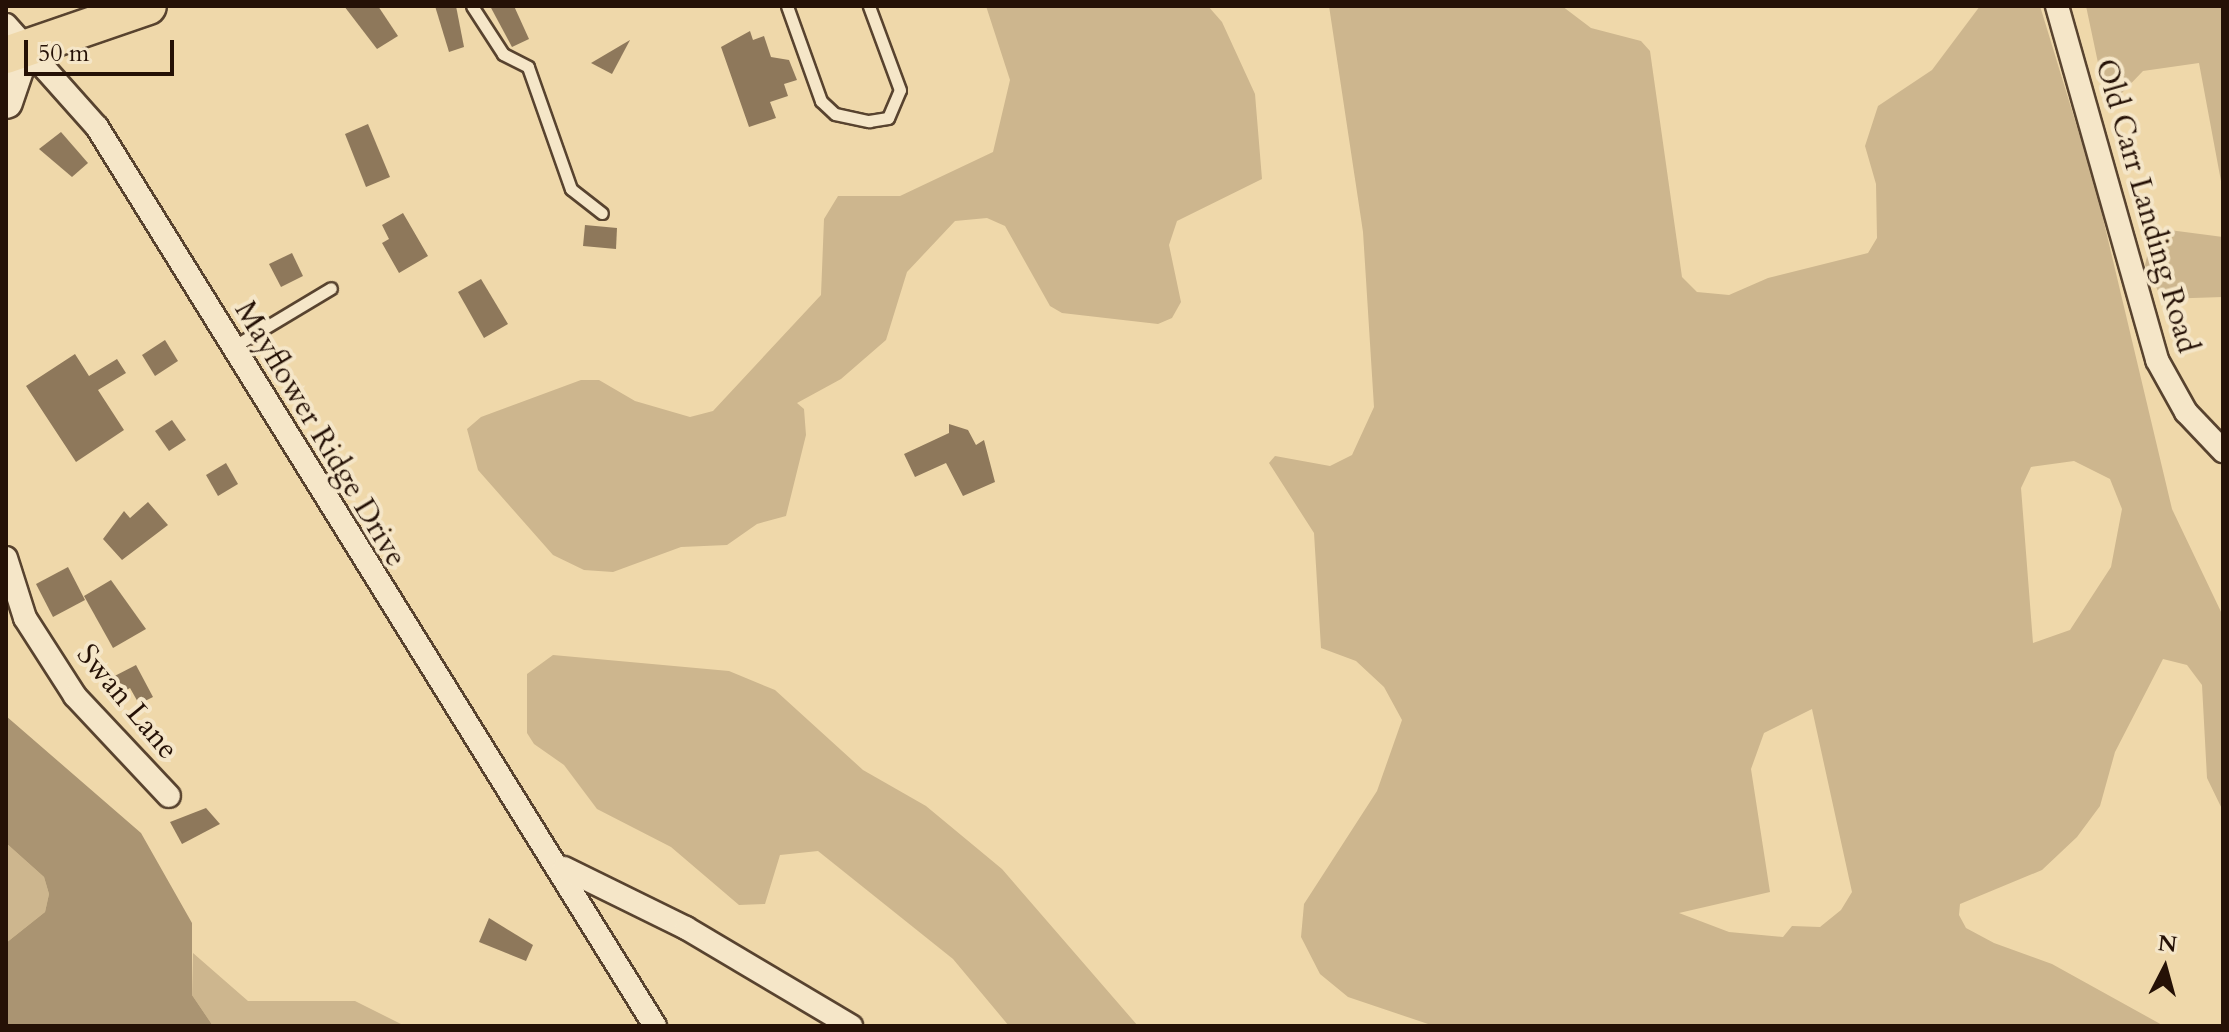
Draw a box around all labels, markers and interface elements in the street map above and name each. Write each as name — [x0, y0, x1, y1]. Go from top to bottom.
scale bar — [28, 24, 178, 74]
text: 50 m — [38, 37, 89, 70]
street label: Old Carr Landing Road — [2087, 55, 2205, 357]
street label: Mayflower Ridge Drive — [226, 295, 414, 573]
street label: Swan Lane — [69, 637, 185, 767]
north arrow — [2125, 928, 2205, 1008]
text: N — [2156, 928, 2179, 960]

